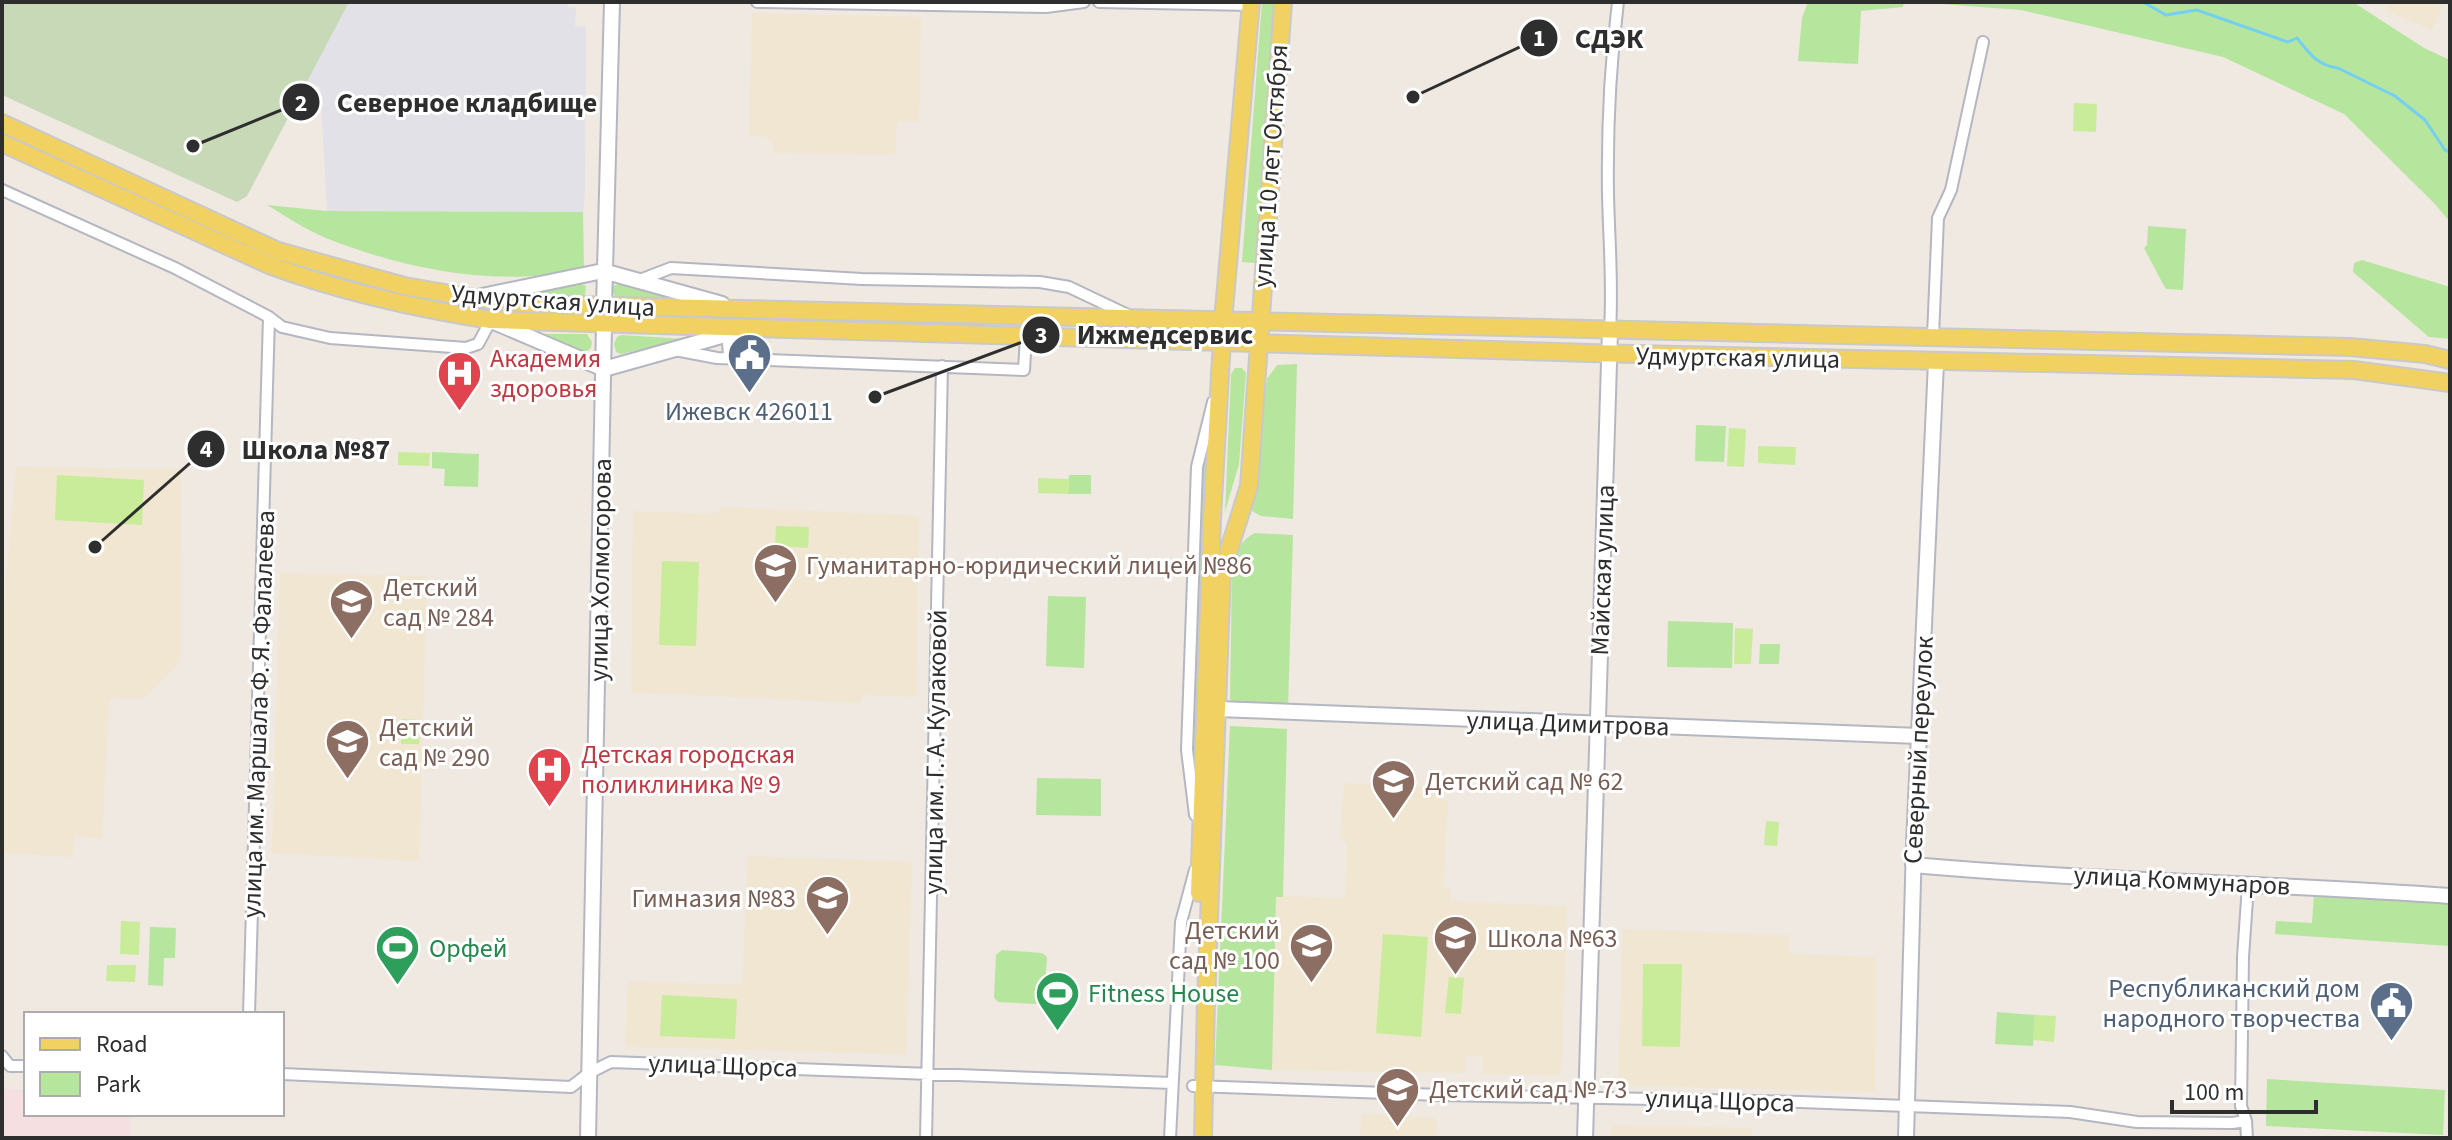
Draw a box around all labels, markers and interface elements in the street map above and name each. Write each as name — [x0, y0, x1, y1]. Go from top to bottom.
callout: СДЭК — [1519, 12, 1659, 64]
text: СДЭК — [1575, 19, 1644, 59]
text: 1 — [1533, 21, 1545, 56]
street label: улица 10 лет Октября — [1244, 43, 1297, 289]
callout: Северное кладбище — [281, 76, 613, 128]
text: Северное кладбище — [337, 83, 597, 123]
text: 2 — [295, 86, 307, 121]
street label: Удмуртская улица — [450, 275, 656, 326]
callout: Ижмедсервис — [1021, 309, 1269, 361]
text: Ижмедсервис — [1077, 315, 1253, 355]
text: 3 — [1035, 318, 1047, 353]
public building icon: Ижевск 426011 — [725, 332, 773, 395]
street label: Удмуртская улица — [1636, 337, 1840, 378]
place label: Академия здоровья — [490, 340, 601, 407]
hospital icon: Академия здоровья — [435, 349, 483, 412]
place label: Ижевск 426011 — [665, 393, 833, 430]
callout: Школа №87 — [186, 423, 406, 475]
text: Школа №87 — [242, 430, 390, 470]
text: 4 — [200, 432, 213, 467]
street label: улица Холмогорова — [580, 458, 621, 682]
street label: Майская улица — [1581, 484, 1624, 656]
street label: улица им. Маршала Ф. Я. Фалалеева — [233, 509, 284, 919]
school or university icon: Гуманитарно-юридический лицей №86 — [751, 541, 799, 604]
place label: Гуманитарно-юридический лицей №86 — [806, 547, 1252, 584]
place label: Детский сад № 284 — [383, 569, 494, 636]
school or university icon: Детский сад № 284 — [328, 578, 376, 641]
street label: улица им. Г. А. Кулаковой — [915, 609, 956, 895]
street label: Северный переулок — [1894, 635, 1943, 865]
street label: улица Димитрова — [1466, 701, 1670, 746]
place label: Детский сад № 290 — [379, 709, 490, 776]
school or university icon: Детский сад № 290 — [324, 718, 372, 781]
place label: Детская городская поликлиника № 9 — [581, 736, 795, 803]
hospital icon: Детская городская поликлиника № 9 — [526, 745, 574, 808]
school or university icon: Детский сад № 62 — [1370, 757, 1418, 820]
place label: Детский сад № 62 — [1425, 763, 1623, 800]
street label: улица Коммунаров — [2073, 856, 2291, 905]
school or university icon: Гимназия №83 — [803, 874, 851, 937]
place label: Гимназия №83 — [632, 880, 796, 917]
place label: Детский сад № 100 — [1169, 912, 1280, 979]
school or university icon: Школа №63 — [1432, 914, 1480, 977]
place label: Школа №63 — [1487, 920, 1618, 957]
school or university icon: Детский сад № 100 — [1287, 921, 1335, 984]
sports icon: Орфей — [374, 924, 422, 987]
place label: Орфей — [429, 930, 507, 967]
sports icon: Fitness House — [1033, 969, 1081, 1032]
place label: Республиканский дом народного творчества — [2103, 970, 2360, 1037]
place label: Fitness House — [1088, 975, 1239, 1012]
public building icon: Республиканский дом народного творчества — [2367, 979, 2415, 1042]
legend — [24, 1012, 284, 1116]
text: Road — [96, 1027, 148, 1062]
street label: улица Щорса — [648, 1044, 798, 1087]
scale bar — [2172, 1064, 2316, 1114]
school or university icon: Детский сад № 73 — [1374, 1065, 1422, 1128]
text: Park — [96, 1067, 141, 1102]
place label: Детский сад № 73 — [1429, 1071, 1627, 1108]
text: 100 m — [2184, 1075, 2244, 1110]
street label: улица Щорса — [1645, 1079, 1795, 1122]

